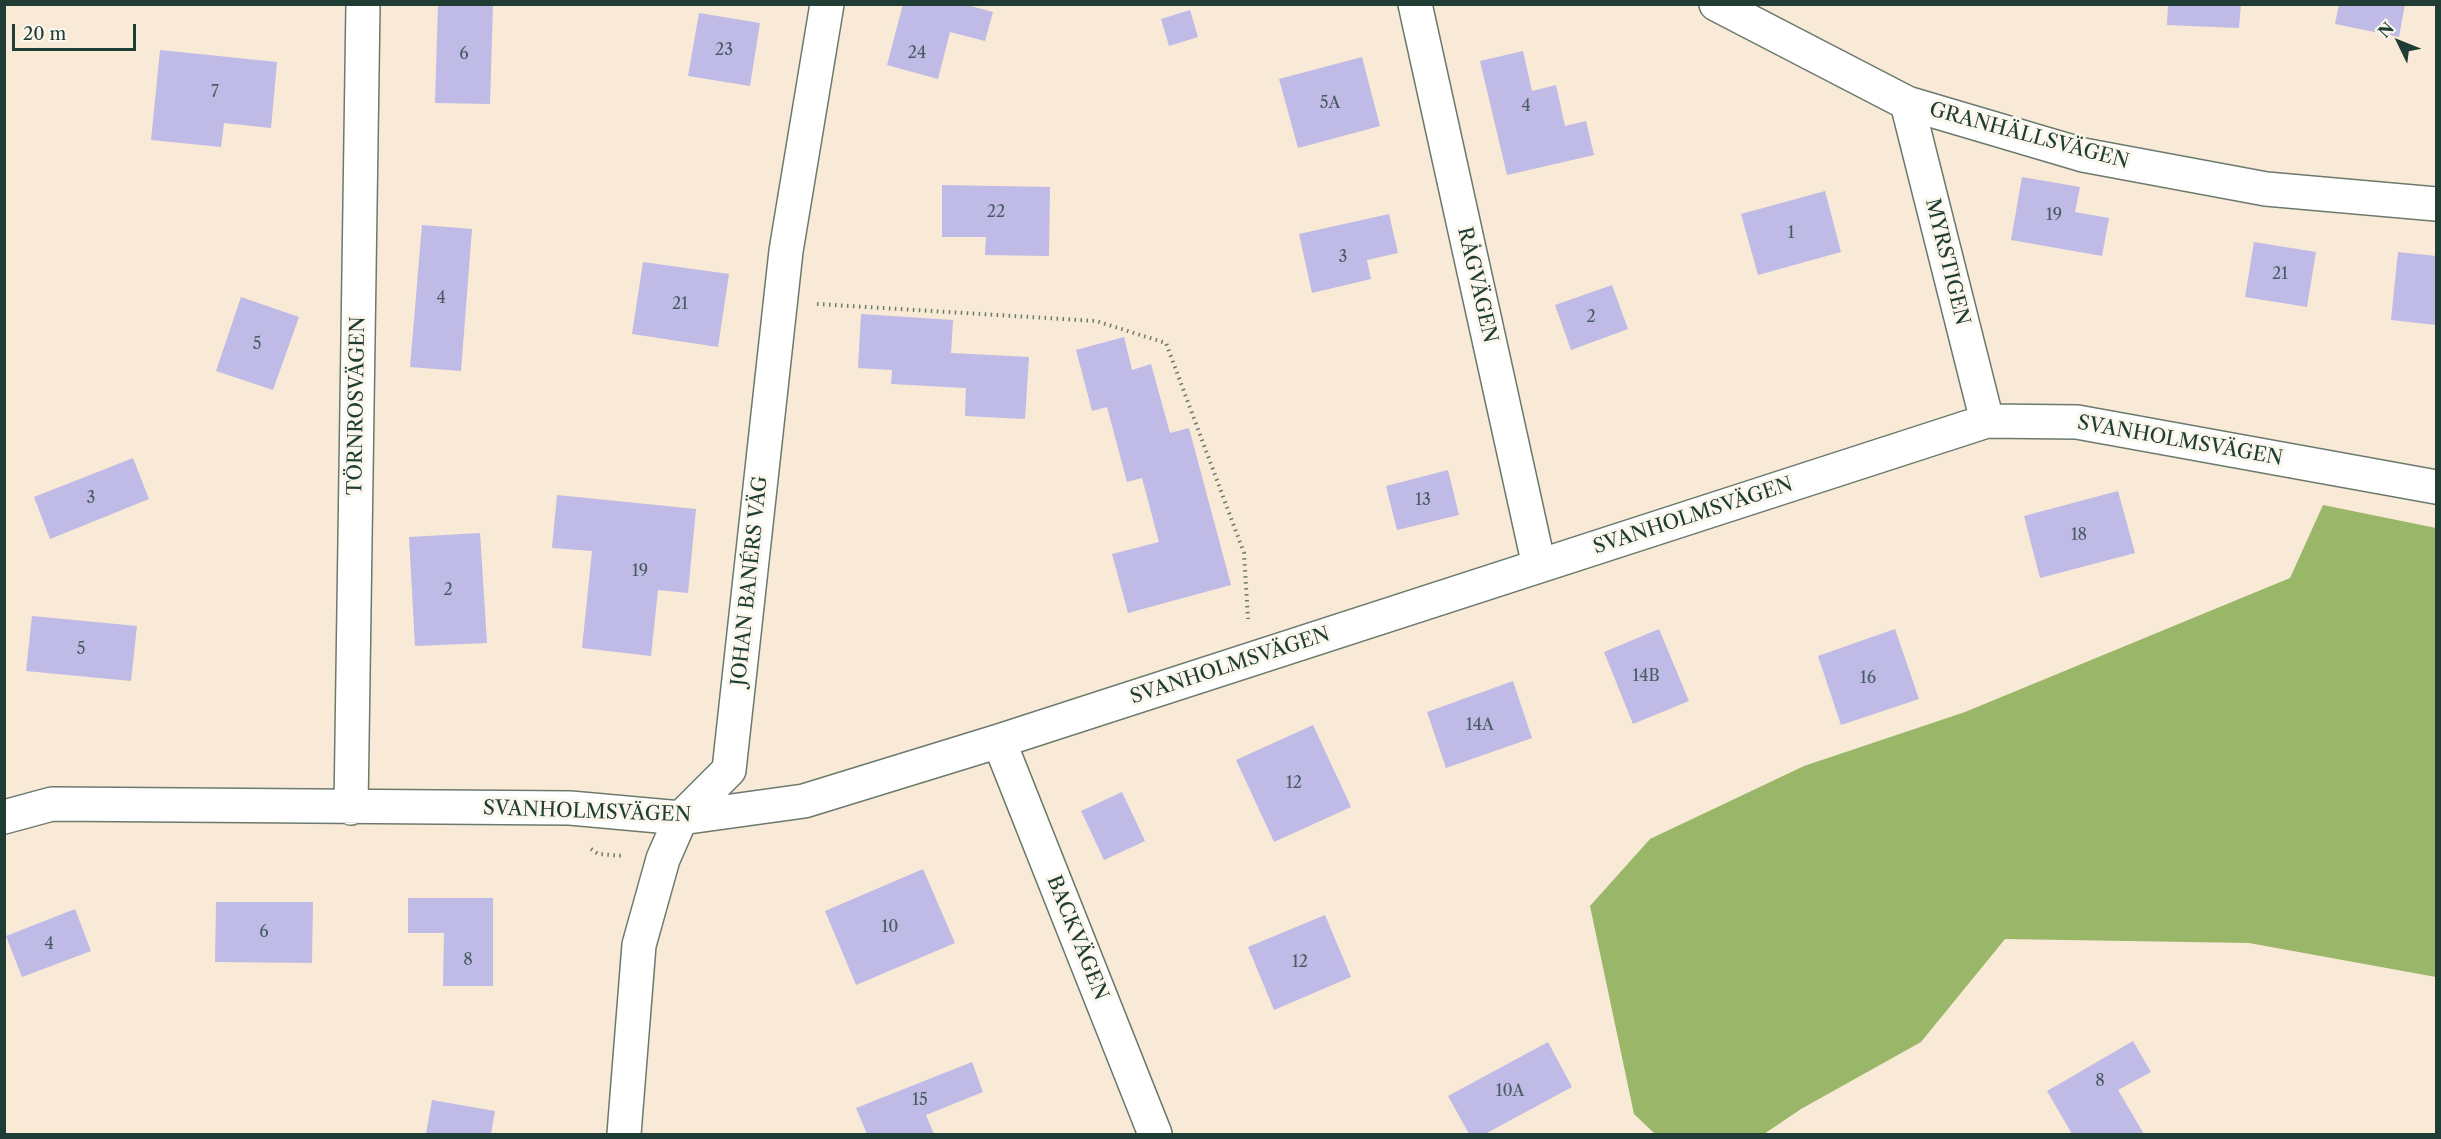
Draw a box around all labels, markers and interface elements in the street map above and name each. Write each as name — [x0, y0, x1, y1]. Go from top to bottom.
scale bar — [15, 12, 140, 50]
north arrow — [2369, 12, 2429, 72]
text: N — [2374, 18, 2398, 42]
text: 20 m — [23, 23, 66, 45]
house number: 23 — [715, 40, 733, 60]
house number: 24 — [908, 43, 926, 63]
house number: 6 — [459, 44, 469, 64]
house number: 7 — [211, 82, 219, 102]
house number: 5A — [1320, 93, 1340, 113]
house number: 4 — [1521, 96, 1531, 116]
street label: GRANHÄLLSVÄGEN — [1927, 98, 2131, 174]
street label: MYRSTIGEN — [1920, 196, 1974, 328]
house number: 22 — [987, 202, 1005, 222]
house number: 19 — [2046, 205, 2062, 225]
house number: 1 — [1788, 223, 1794, 243]
street label: RÅGVÄGEN — [1452, 225, 1502, 345]
house number: 3 — [1339, 247, 1347, 267]
house number: 21 — [2272, 264, 2288, 284]
house number: 4 — [436, 288, 446, 308]
house number: 21 — [672, 294, 688, 314]
house number: 2 — [1586, 307, 1596, 327]
street label: TÖRNROSVÄGEN — [343, 316, 371, 496]
house number: 5 — [253, 334, 261, 354]
street label: SVANHOLMSVÄGEN — [2075, 411, 2285, 471]
street label: SVANHOLMSVÄGEN — [1590, 472, 1796, 560]
street label: JOHAN BANÉRS VÄG — [727, 475, 773, 687]
house number: 3 — [87, 488, 95, 508]
house number: 13 — [1415, 490, 1431, 510]
house number: 18 — [2071, 525, 2087, 545]
house number: 19 — [632, 561, 648, 581]
house number: 2 — [443, 580, 453, 600]
street label: SVANHOLMSVÄGEN — [1127, 622, 1333, 710]
house number: 5 — [77, 639, 85, 659]
house number: 14B — [1632, 666, 1660, 686]
house number: 16 — [1860, 668, 1876, 688]
house number: 14A — [1466, 715, 1494, 735]
house number: 12 — [1286, 773, 1302, 793]
street label: SVANHOLMSVÄGEN — [482, 796, 692, 828]
street label: BACKVÄGEN — [1041, 872, 1113, 1004]
house number: 10 — [882, 917, 898, 937]
house number: 6 — [259, 922, 269, 942]
house number: 4 — [44, 934, 54, 954]
house number: 8 — [463, 950, 473, 970]
house number: 12 — [1292, 952, 1308, 972]
house number: 8 — [2095, 1071, 2105, 1091]
house number: 10A — [1496, 1081, 1524, 1101]
house number: 15 — [912, 1090, 928, 1110]

